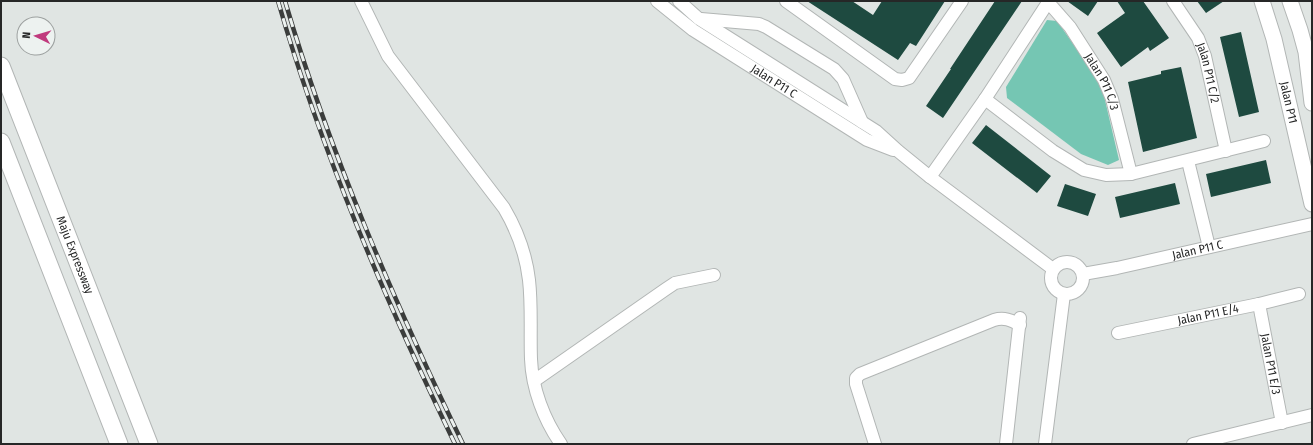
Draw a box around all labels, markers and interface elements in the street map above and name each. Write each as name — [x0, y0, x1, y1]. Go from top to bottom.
north arrow — [16, 16, 56, 56]
text: N — [20, 31, 33, 39]
street label: Jalan P11 C/2 — [1193, 40, 1222, 104]
street label: Jalan P11 C/3 — [1082, 51, 1122, 112]
street label: Jalan P11 C — [748, 61, 799, 101]
street label: Jalan P11 — [1277, 80, 1300, 125]
street label: Maju Expressway — [53, 214, 97, 297]
street label: Jalan P11 C — [1171, 237, 1224, 262]
street label: Jalan P11 E/4 — [1176, 301, 1240, 328]
street label: Jalan P11 E/3 — [1258, 332, 1283, 396]

